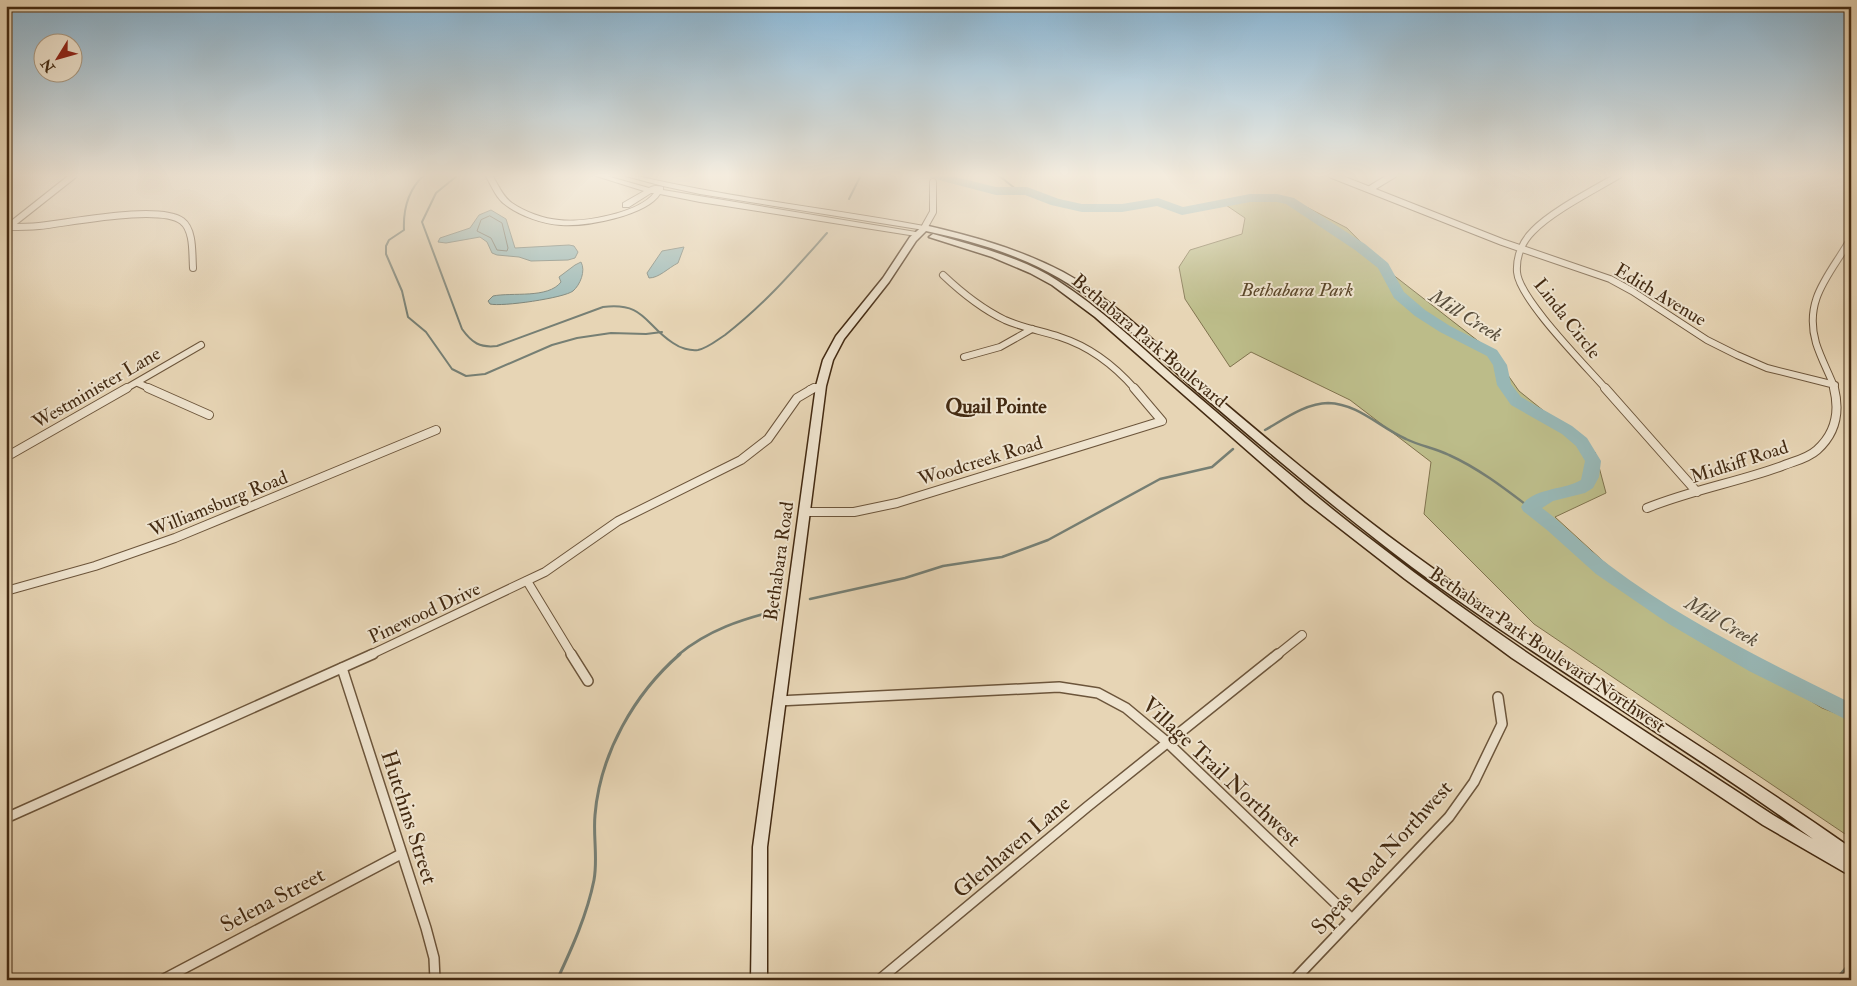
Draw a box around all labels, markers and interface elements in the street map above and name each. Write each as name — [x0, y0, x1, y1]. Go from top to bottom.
north arrow — [32, 32, 82, 82]
text: N — [37, 55, 59, 76]
street label: Edith Avenue — [1610, 258, 1711, 332]
street label: Bethabara Park Boulevard — [1067, 269, 1232, 413]
street label: Linda Circle — [1528, 273, 1606, 364]
park label: Bethabara Park — [1240, 278, 1354, 302]
water label: Mill Creek — [1424, 283, 1507, 347]
street label: Westminister Lane — [27, 341, 165, 435]
district label: Quail Pointe — [945, 394, 1047, 419]
street label: Woodcreek Road — [914, 430, 1046, 492]
street label: Midkiff Road — [1687, 435, 1792, 489]
street label: Williamsburg Road — [145, 465, 292, 543]
street label: Bethabara Road — [759, 499, 799, 622]
street label: Bethabara Park Boulevard Northwest — [1425, 562, 1670, 738]
street label: Pinewood Drive — [365, 577, 484, 649]
water label: Mill Creek — [1680, 590, 1763, 652]
street label: Village Trail Northwest — [1136, 691, 1307, 853]
street label: Hutchins Street — [374, 747, 444, 888]
street label: Speas Road Northwest — [1305, 775, 1459, 941]
street label: Glenhaven Lane — [947, 789, 1076, 904]
street label: Selena Street — [215, 861, 329, 939]

